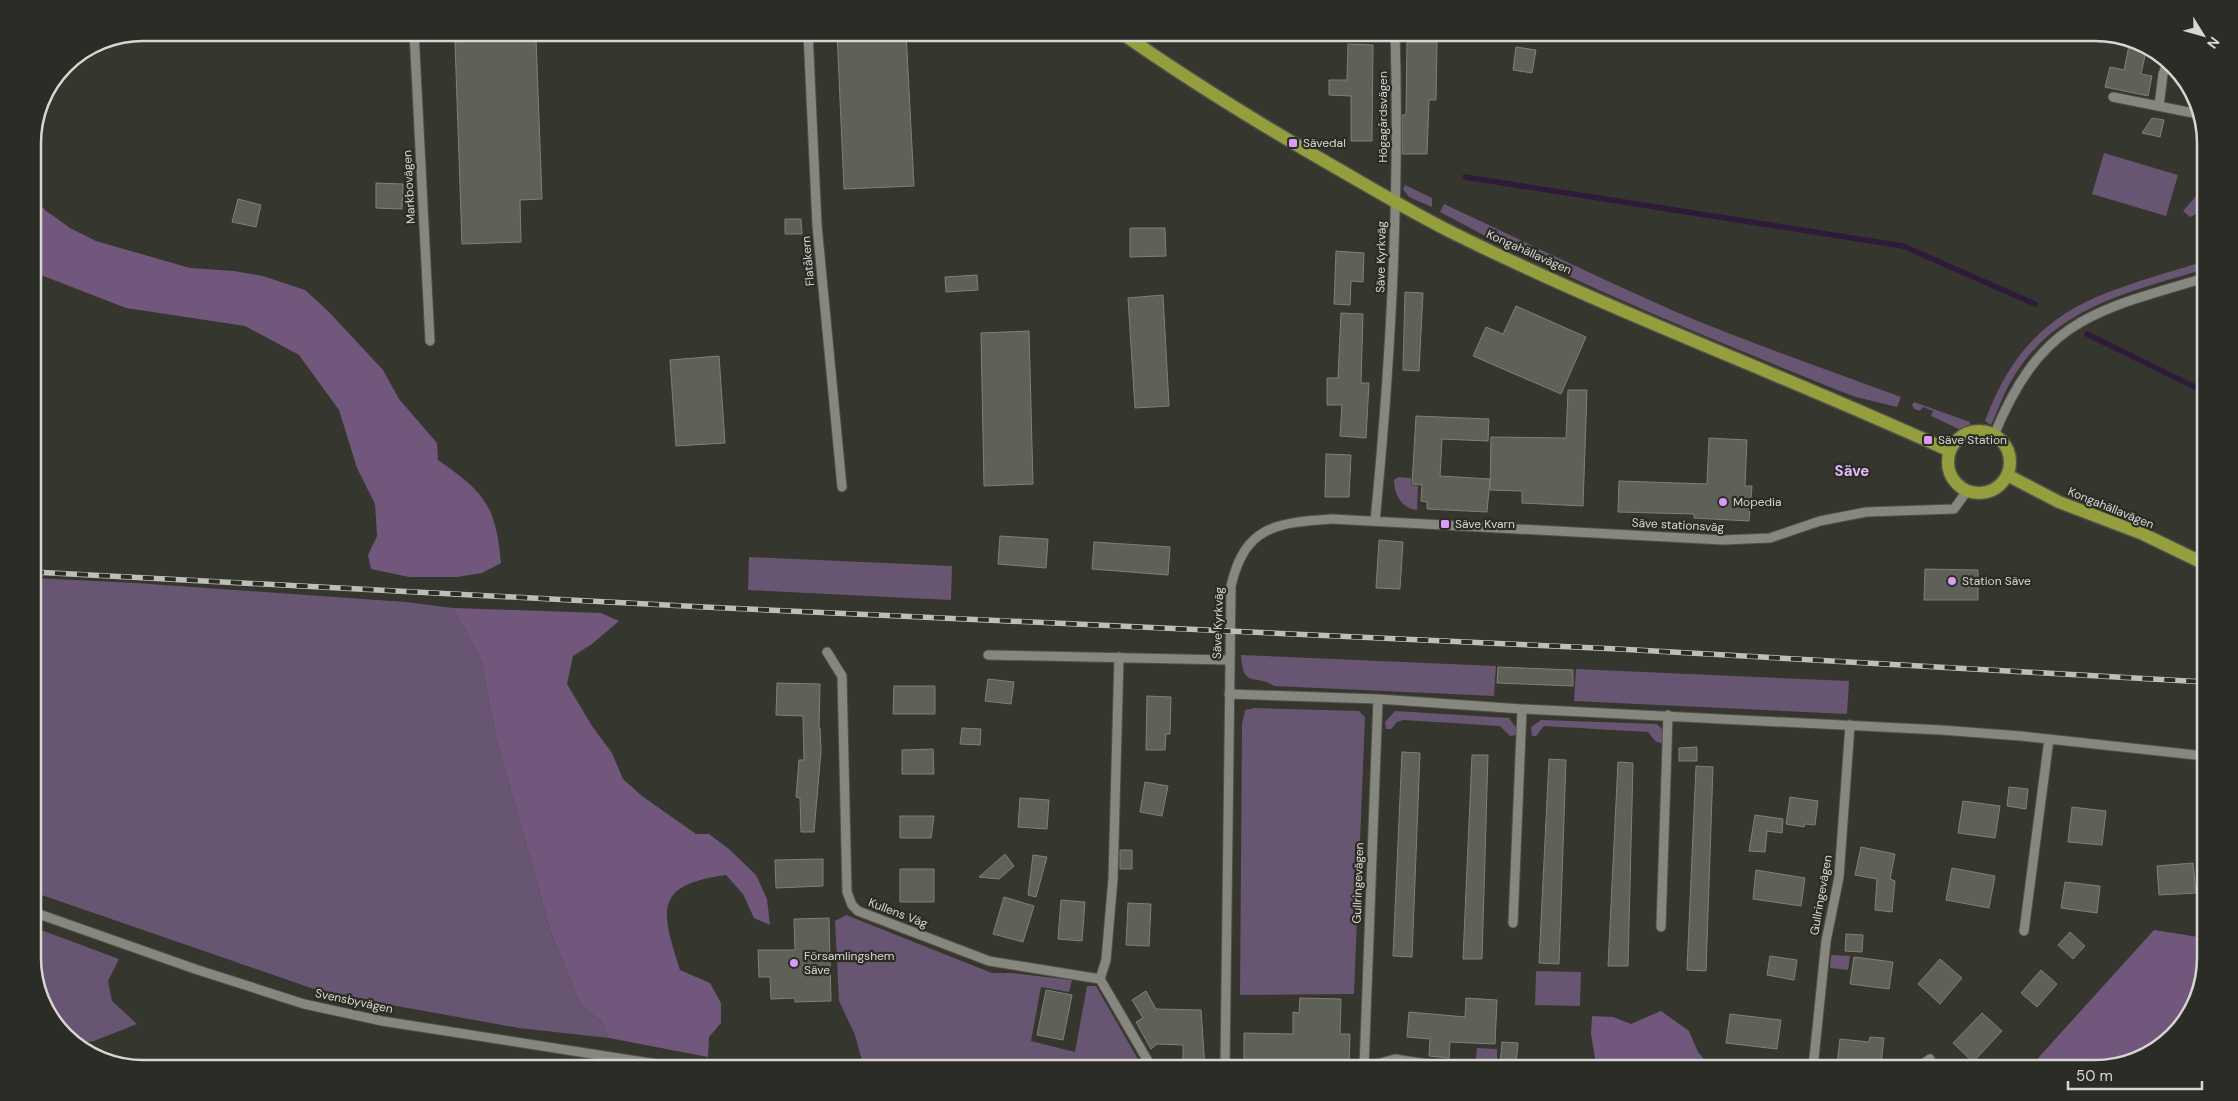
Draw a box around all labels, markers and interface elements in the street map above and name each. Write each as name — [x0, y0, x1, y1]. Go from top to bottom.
north arrow — [2178, 10, 2228, 60]
text: N — [2203, 33, 2224, 52]
street label: Högagårdsvägen — [1375, 71, 1391, 163]
place label: Sävedal — [1303, 135, 1346, 151]
marker: Sävedal — [1287, 137, 1299, 149]
street label: Markbovägen — [399, 149, 419, 224]
street label: Säve Kyrkväg — [1372, 221, 1390, 293]
street label: Kongahällavägen — [1484, 226, 1574, 278]
street label: Flatåkern — [798, 235, 818, 287]
place label: Säve Station — [1938, 432, 2007, 448]
marker: Säve Station — [1922, 434, 1934, 446]
district label: Säve — [1835, 461, 1869, 481]
street label: Kongahällavägen — [2066, 483, 2157, 533]
place label: Mopedia — [1733, 494, 1781, 510]
marker: Mopedia — [1717, 496, 1729, 508]
street label: Säve stationsväg — [1631, 515, 1725, 535]
place label: Säve Kvarn — [1455, 516, 1515, 532]
marker: Säve Kvarn — [1439, 518, 1451, 530]
place label: Station Säve — [1962, 573, 2031, 589]
marker: Station Säve — [1946, 575, 1958, 587]
street label: Säve Kyrkväg — [1209, 586, 1227, 659]
street label: Gullringevägen — [1349, 842, 1367, 924]
street label: Gullringevägen — [1806, 853, 1836, 936]
street label: Kullens Väg — [866, 894, 930, 932]
place label: Församlingshem Säve — [804, 948, 895, 978]
marker: Församlingshem Säve — [788, 957, 800, 969]
street label: Svensbyvägen — [314, 985, 394, 1017]
scale bar — [2068, 1058, 2202, 1090]
text: 50 m — [2076, 1066, 2113, 1086]

